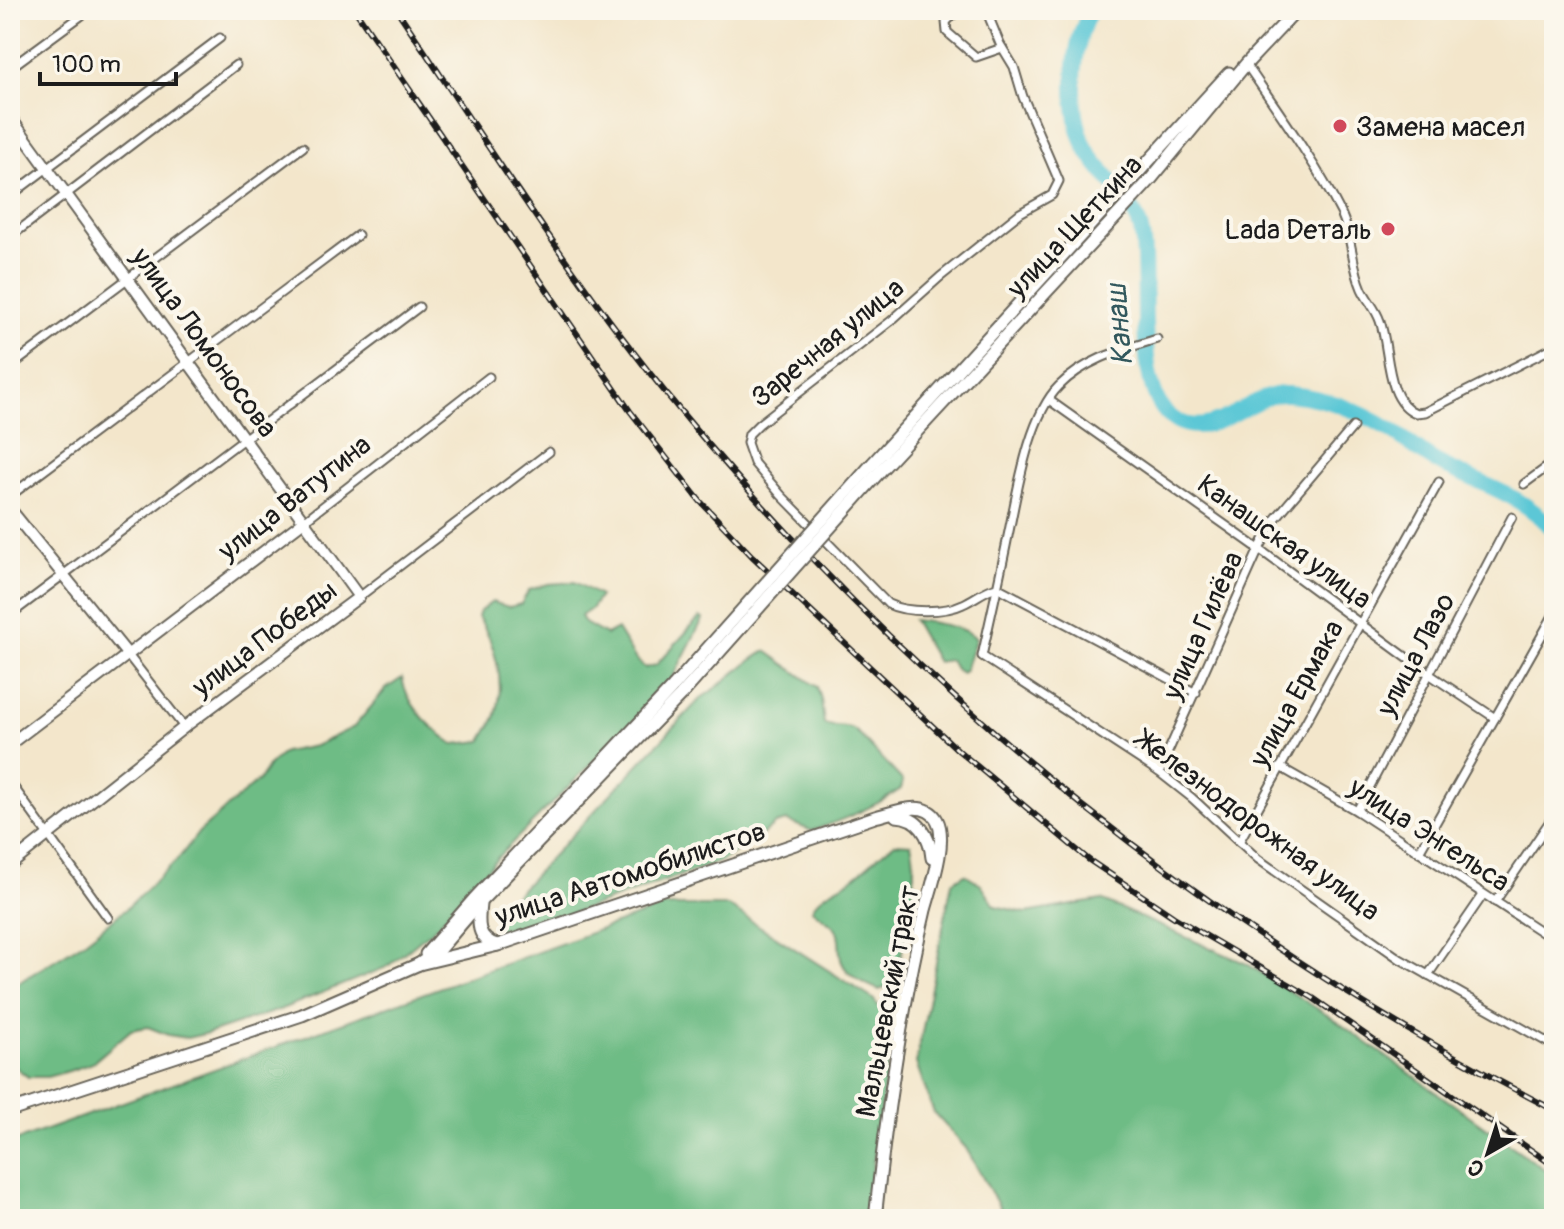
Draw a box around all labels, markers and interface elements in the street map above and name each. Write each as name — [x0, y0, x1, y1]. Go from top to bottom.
scale bar — [40, 36, 176, 86]
text: 100 m — [52, 50, 121, 79]
place label: Замена масел — [1356, 110, 1525, 145]
marker: Замена масел — [1331, 117, 1349, 135]
street label: улица Щеткина — [999, 148, 1150, 306]
place label: Lada Dеталь — [1224, 213, 1372, 248]
marker: Lada Dеталь — [1379, 220, 1397, 238]
street label: улица Ломоносова — [123, 240, 284, 445]
street label: Заречная улица — [744, 271, 912, 416]
water label: Канаш — [1097, 280, 1141, 367]
street label: улица Ватутина — [211, 428, 378, 569]
street label: Канашская улица — [1190, 467, 1378, 617]
street label: улица Гилёва — [1155, 546, 1252, 706]
street label: улица Победы — [185, 573, 344, 706]
street label: улица Лазо — [1369, 587, 1463, 723]
street label: улица Ермака — [1242, 614, 1352, 774]
street label: Железнодорожная улица — [1126, 721, 1387, 929]
street label: улица Энгельса — [1341, 770, 1516, 900]
street label: улица Автомобилистов — [490, 814, 770, 935]
street label: Мальцевский тракт — [849, 882, 928, 1120]
north arrow — [1448, 1113, 1528, 1193]
text: С — [1462, 1152, 1490, 1183]

